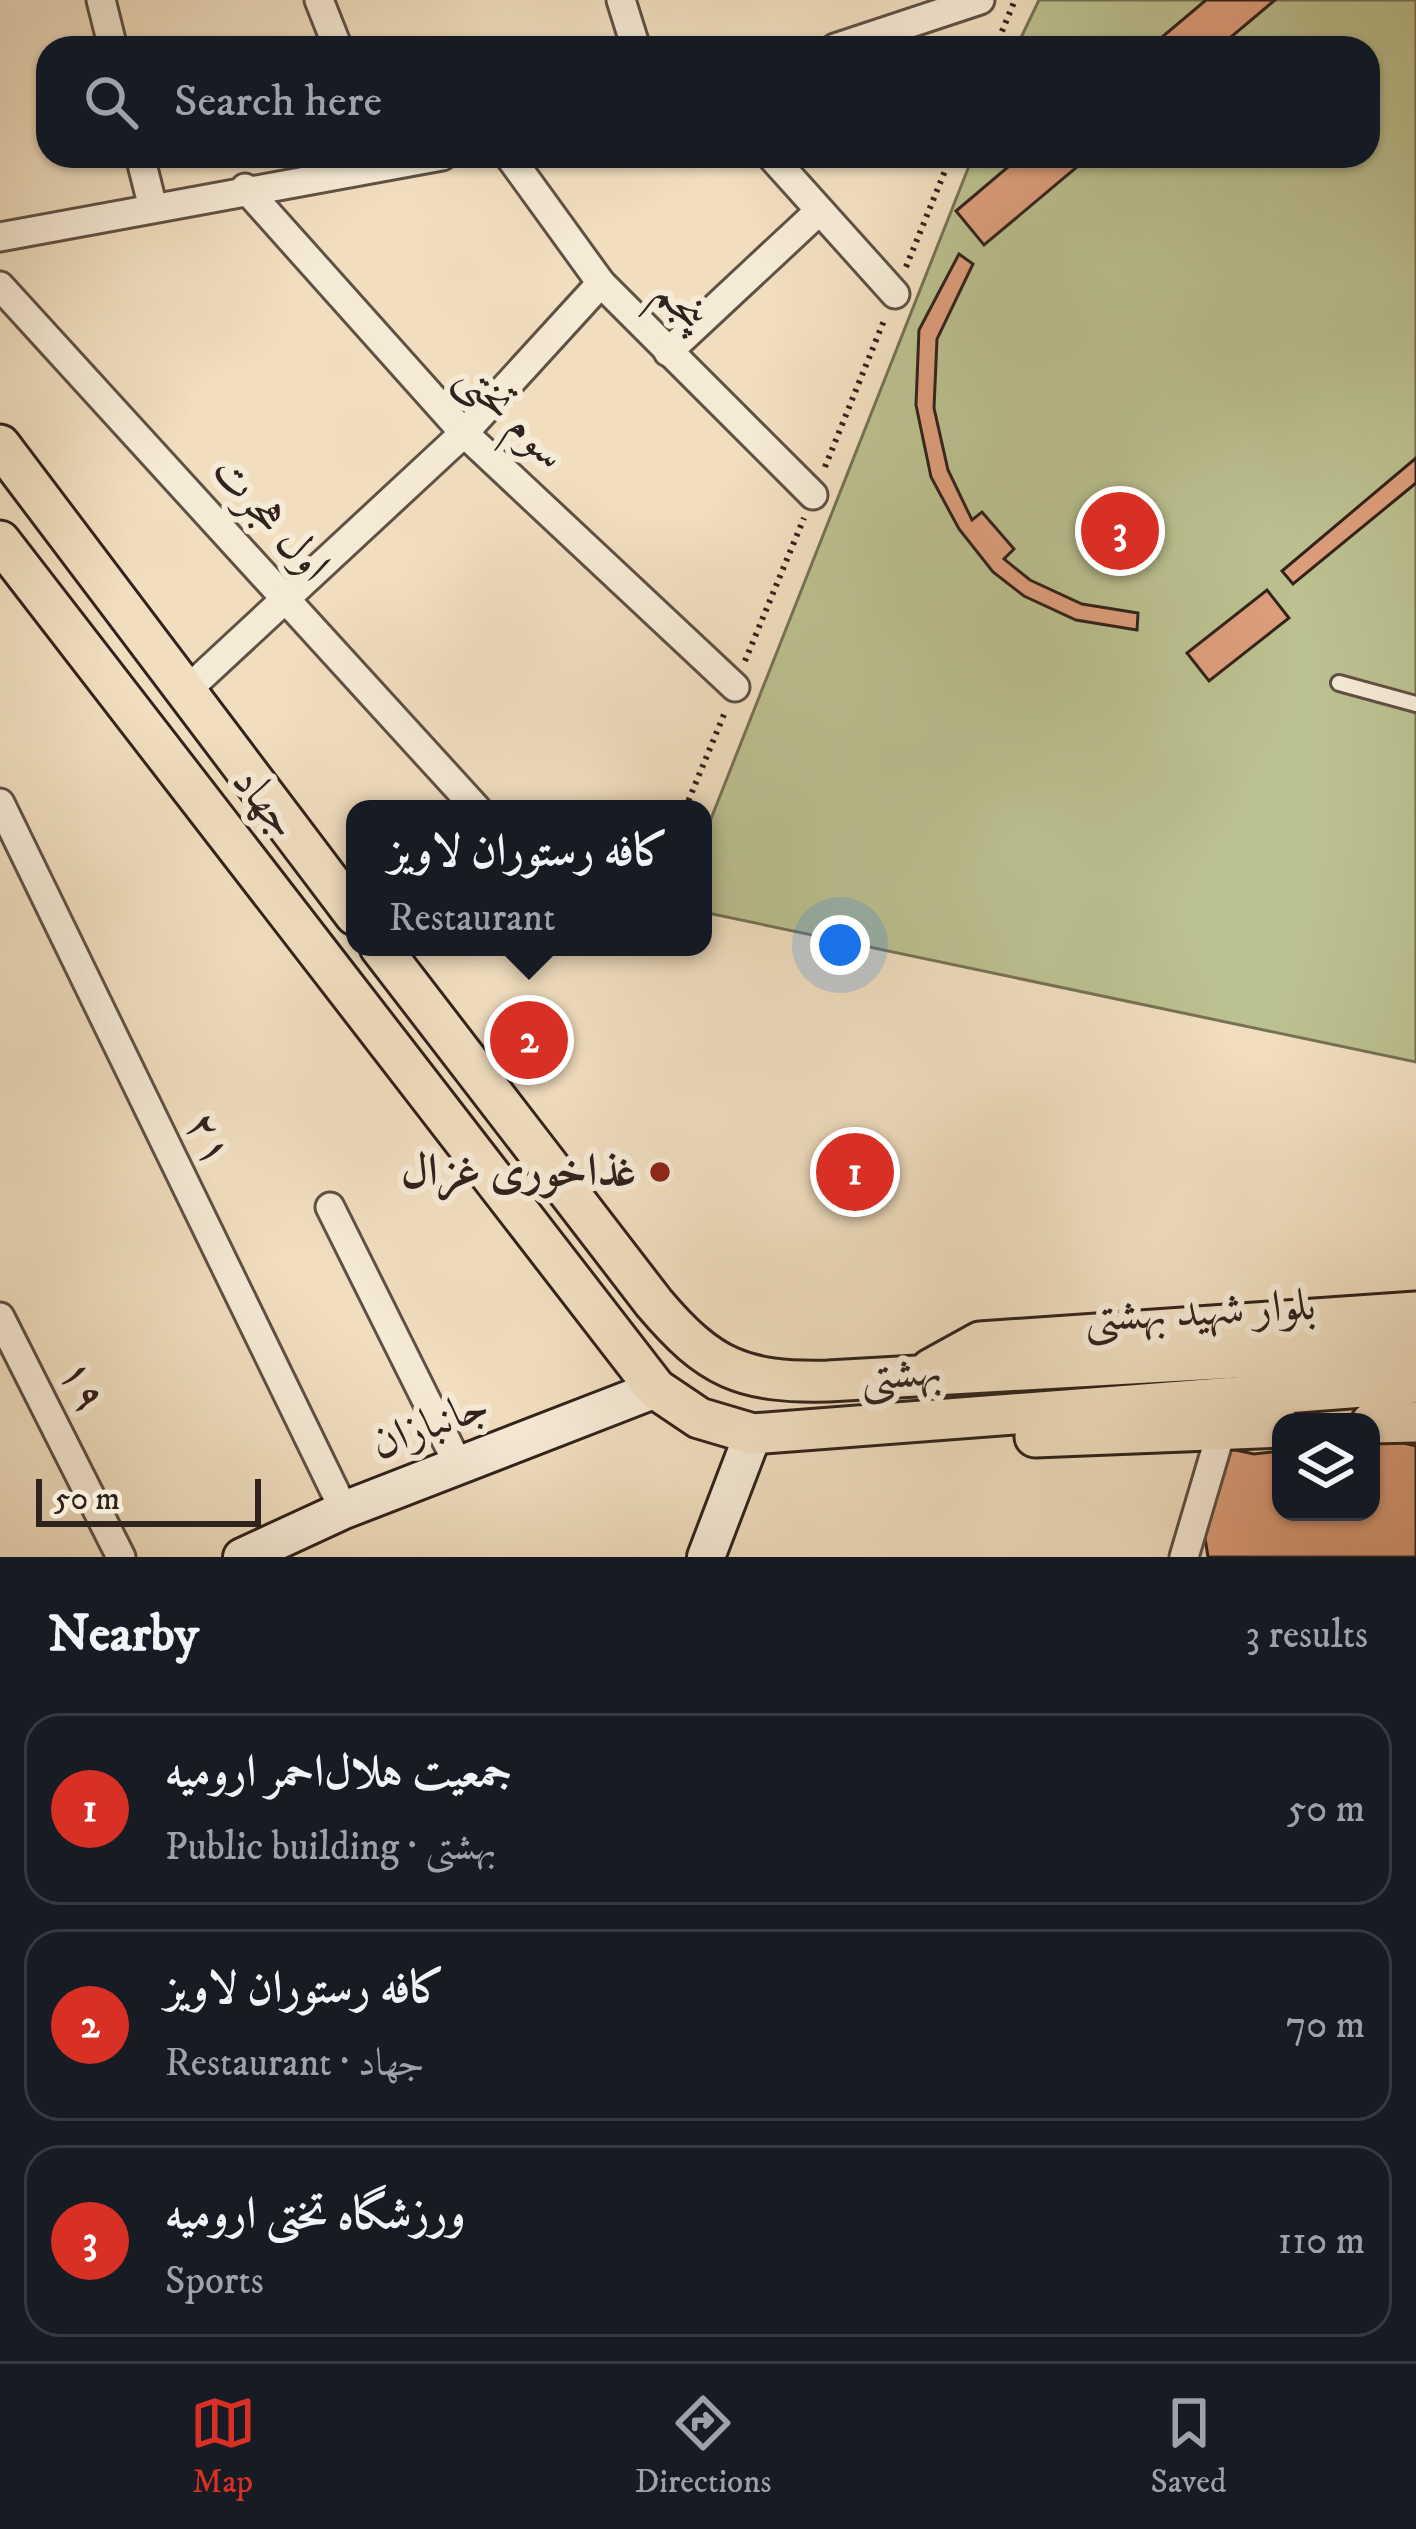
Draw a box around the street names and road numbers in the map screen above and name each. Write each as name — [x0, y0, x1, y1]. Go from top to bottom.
street label: پنجم — [633, 266, 722, 354]
street label: سوم تختی — [438, 349, 578, 489]
street label: اول هجرت — [199, 444, 341, 594]
street label: جهاد — [219, 755, 311, 851]
street label: ۲۱ — [171, 1103, 245, 1175]
street label: بلوار شهید بهشتی — [1083, 1278, 1317, 1348]
street label: بهشتی — [858, 1343, 945, 1407]
street label: ۱۹ — [45, 1350, 119, 1422]
street label: جانبازان — [363, 1377, 497, 1473]

